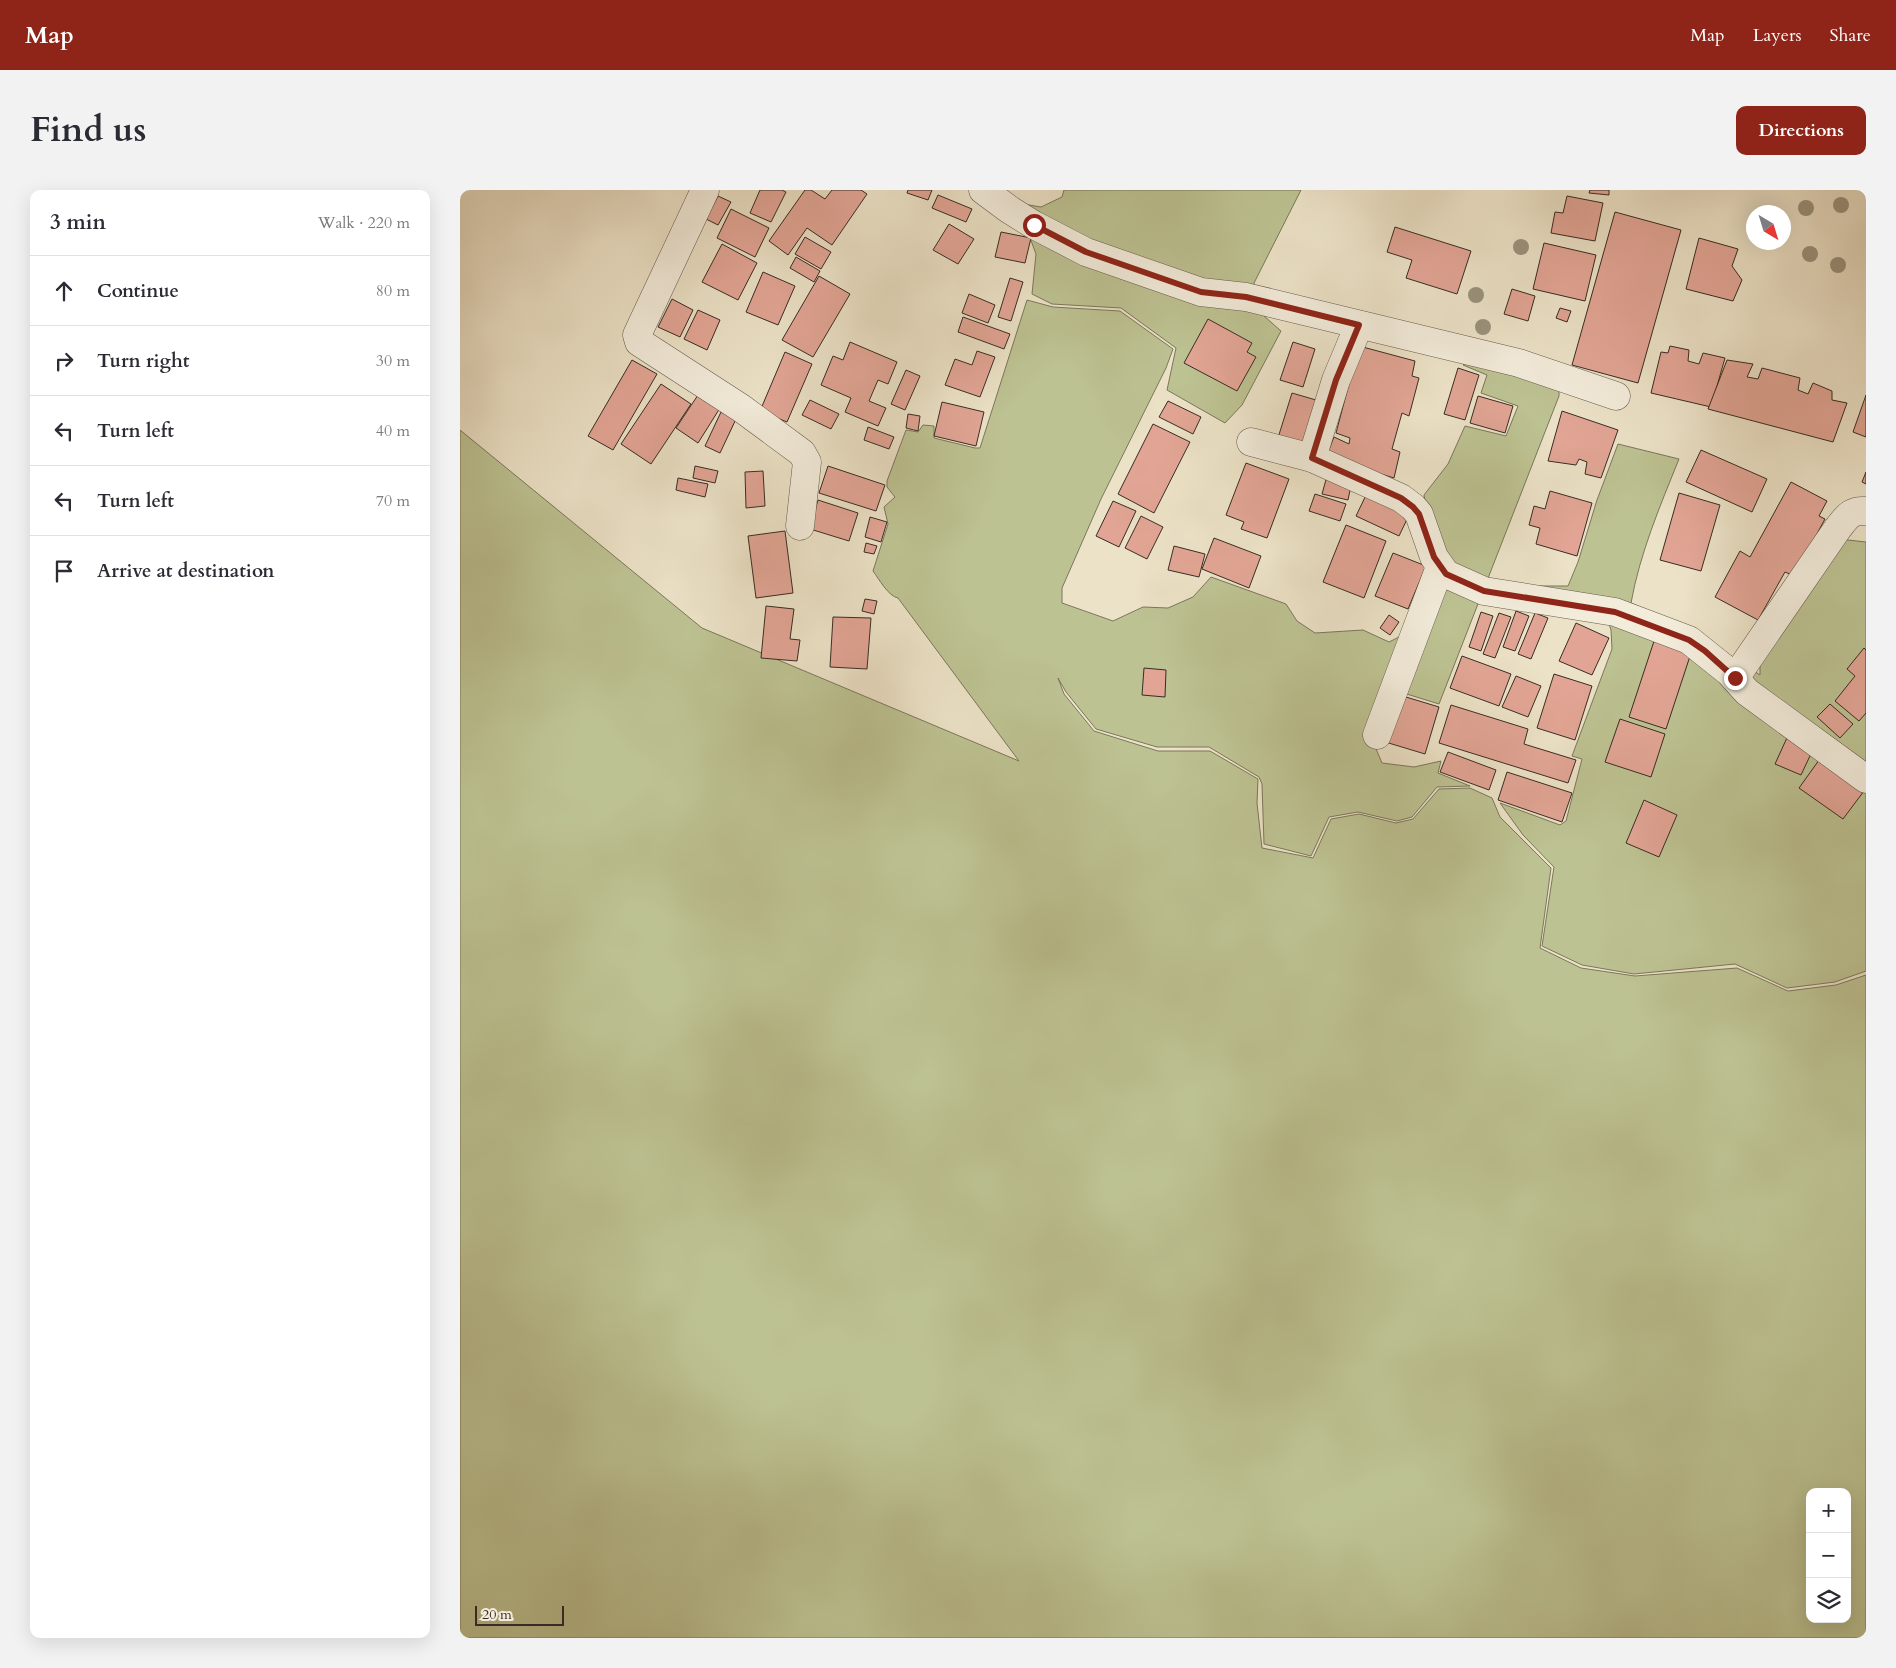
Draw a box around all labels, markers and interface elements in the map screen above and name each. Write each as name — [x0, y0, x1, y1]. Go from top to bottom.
text: Map — [25, 19, 74, 52]
text: Map — [1690, 23, 1725, 48]
text: Layers — [1753, 23, 1802, 48]
text: Share — [1830, 23, 1871, 48]
text: Find us — [30, 106, 146, 154]
button: Directions — [1736, 106, 1866, 155]
north arrow — [1746, 205, 1791, 250]
text: 3 min — [50, 208, 106, 237]
text: Walk · 220 m — [318, 212, 410, 234]
route start — [1023, 214, 1046, 237]
icon: ahead — [50, 277, 78, 305]
text: Continue — [97, 278, 179, 304]
text: 80 m — [376, 280, 410, 302]
icon: right — [50, 347, 78, 375]
text: Turn right — [97, 348, 189, 374]
text: 30 m — [376, 350, 410, 372]
icon: left — [50, 417, 78, 445]
text: Turn left — [97, 418, 174, 444]
text: 40 m — [376, 420, 410, 442]
icon: left — [50, 487, 78, 515]
text: Turn left — [97, 488, 174, 514]
text: 70 m — [376, 490, 410, 512]
icon: arrive — [50, 557, 78, 585]
text: Arrive at destination — [97, 558, 274, 584]
route end — [1724, 667, 1747, 690]
map controls — [1806, 1488, 1851, 1623]
button: + — [1806, 1488, 1851, 1533]
button: − — [1806, 1533, 1851, 1578]
button: layers — [1806, 1578, 1851, 1623]
scale bar — [475, 1603, 564, 1626]
text: 20 m — [482, 1605, 512, 1624]

